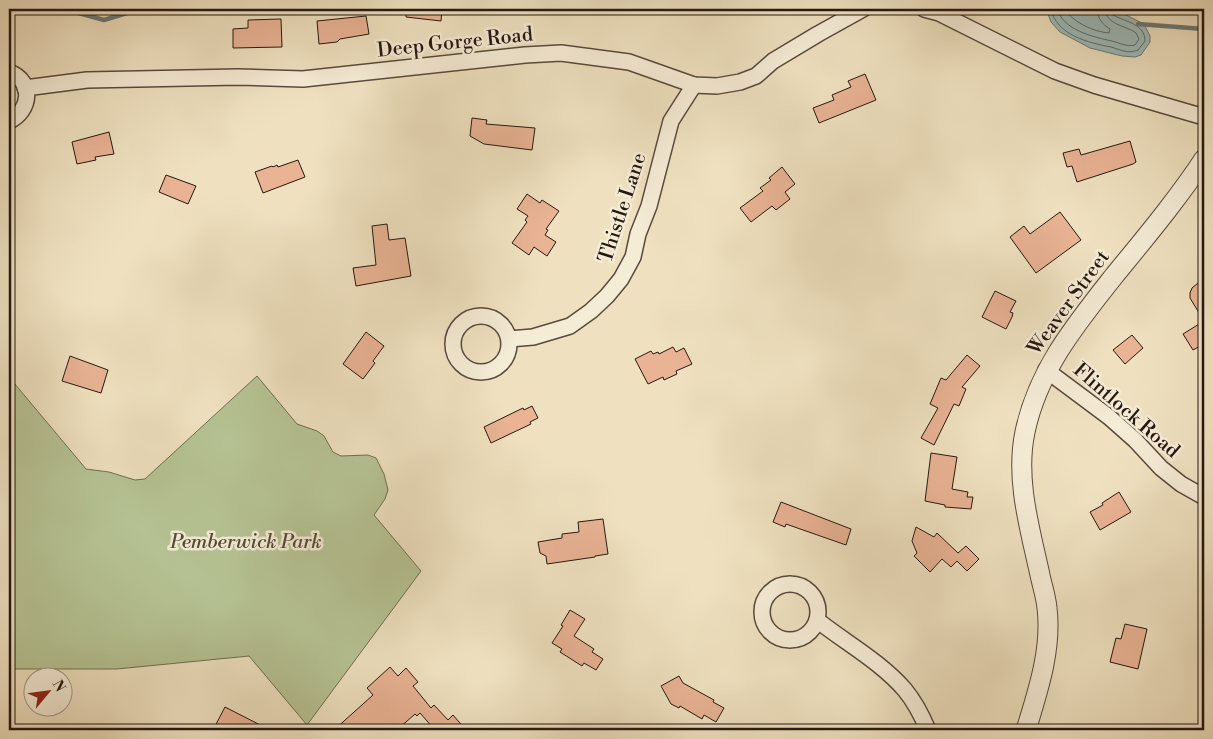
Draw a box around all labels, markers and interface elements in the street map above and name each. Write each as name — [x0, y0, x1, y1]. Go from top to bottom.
street label: Deep Gorge Road — [376, 22, 535, 64]
street label: Thistle Lane — [594, 150, 652, 266]
street label: Weaver Street — [1022, 246, 1115, 361]
street label: Flintlock Road — [1068, 358, 1185, 465]
park label: Pemberwick Park — [169, 530, 322, 555]
north arrow — [22, 666, 72, 716]
text: N — [48, 677, 69, 695]

